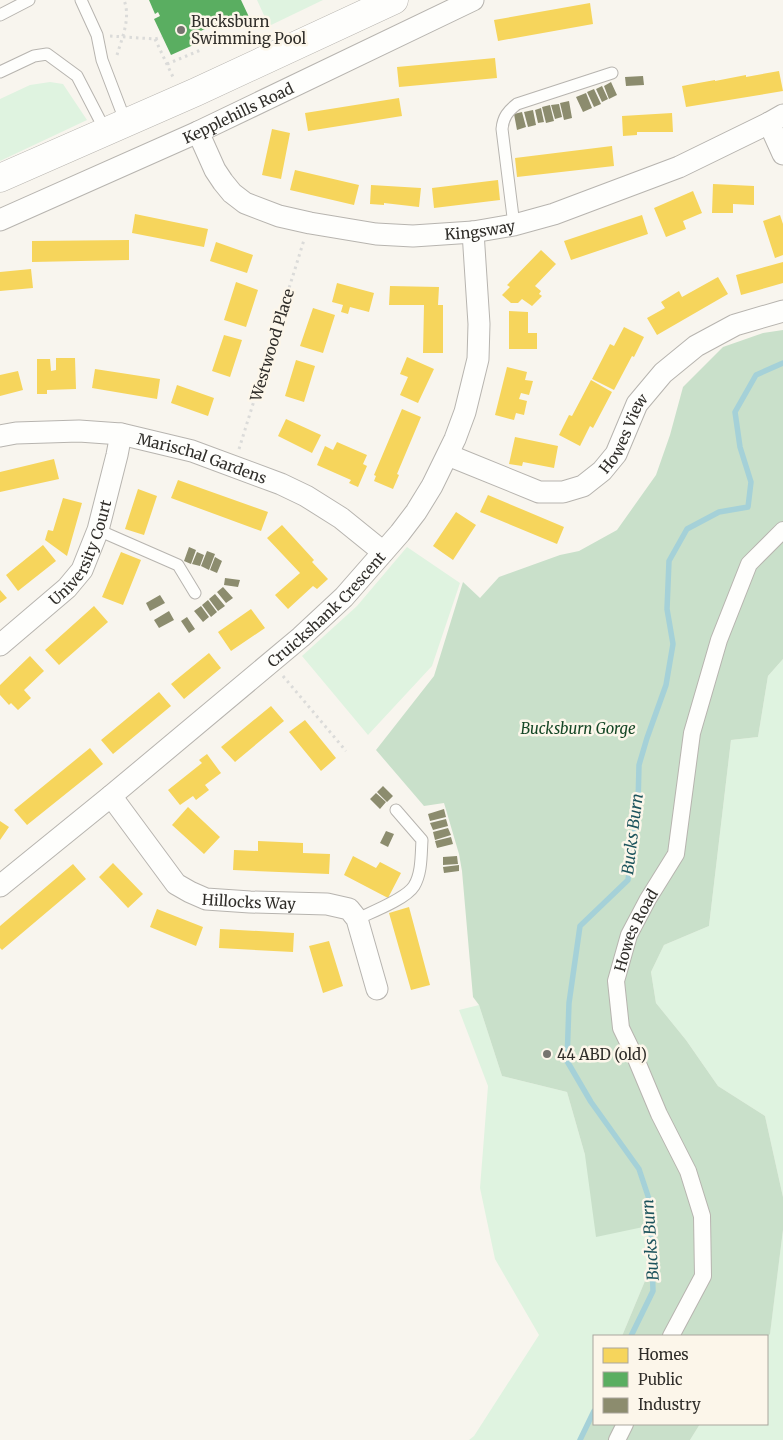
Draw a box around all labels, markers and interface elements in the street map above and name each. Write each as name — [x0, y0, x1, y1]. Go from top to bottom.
place label: Bucksburn Swimming Pool — [191, 12, 307, 48]
marker: Bucksburn Swimming Pool — [175, 24, 187, 36]
street label: Kepplehills Road — [180, 78, 296, 147]
street label: Kingsway — [444, 215, 517, 243]
street label: Westwood Place — [246, 286, 298, 405]
street label: Howes View — [595, 389, 652, 477]
street label: Marischal Gardens — [135, 429, 270, 487]
street label: University Court — [45, 498, 115, 609]
street label: Cruickshank Crescent — [263, 547, 389, 671]
park label: Bucksburn Gorge — [520, 719, 636, 738]
water label: Bucks Burn — [617, 792, 647, 876]
street label: Howes Road — [610, 885, 662, 974]
street label: Hillocks Way — [201, 889, 296, 913]
place label: 44 ABD (old) — [557, 1045, 647, 1064]
marker: 44 ABD (old) — [541, 1048, 553, 1060]
water label: Bucks Burn — [637, 1199, 663, 1281]
legend — [593, 1335, 768, 1425]
text: Homes — [638, 1345, 689, 1364]
text: Public — [638, 1370, 683, 1389]
text: Industry — [638, 1395, 701, 1414]

